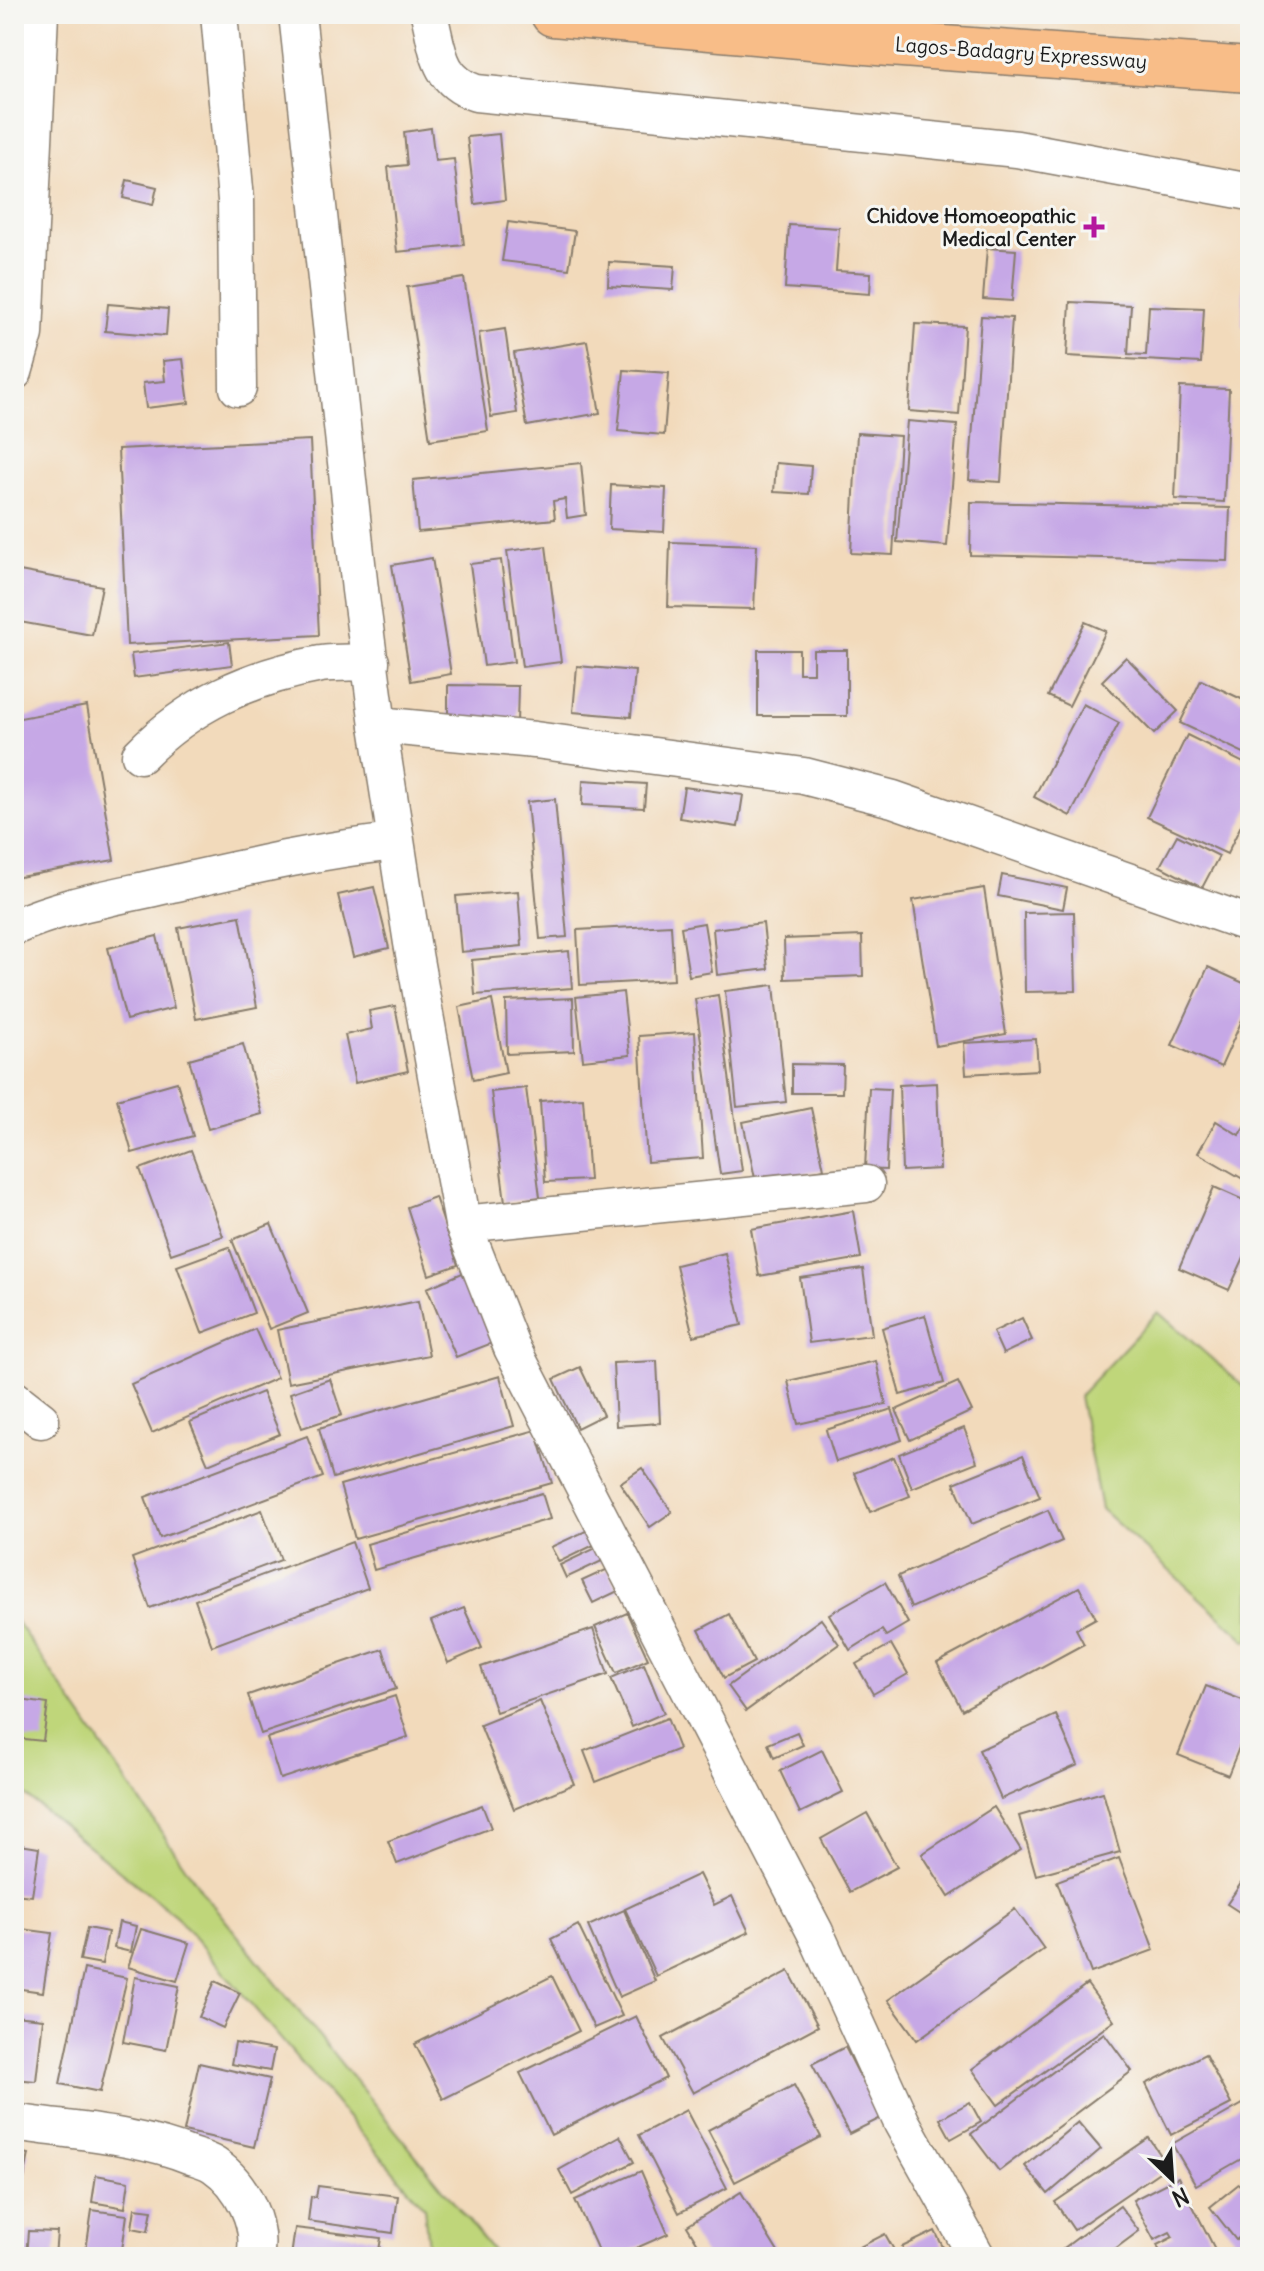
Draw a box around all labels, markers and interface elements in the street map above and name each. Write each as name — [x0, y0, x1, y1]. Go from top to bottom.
street label: Lagos-Badagry Expressway — [894, 31, 1148, 74]
place label: Chidove Homoeopathic Medical Center — [866, 203, 1077, 251]
marker: Chidove Homoeopathic Medical Center — [1083, 216, 1105, 238]
north arrow — [1132, 2139, 1212, 2219]
text: N — [1168, 2181, 1193, 2213]

